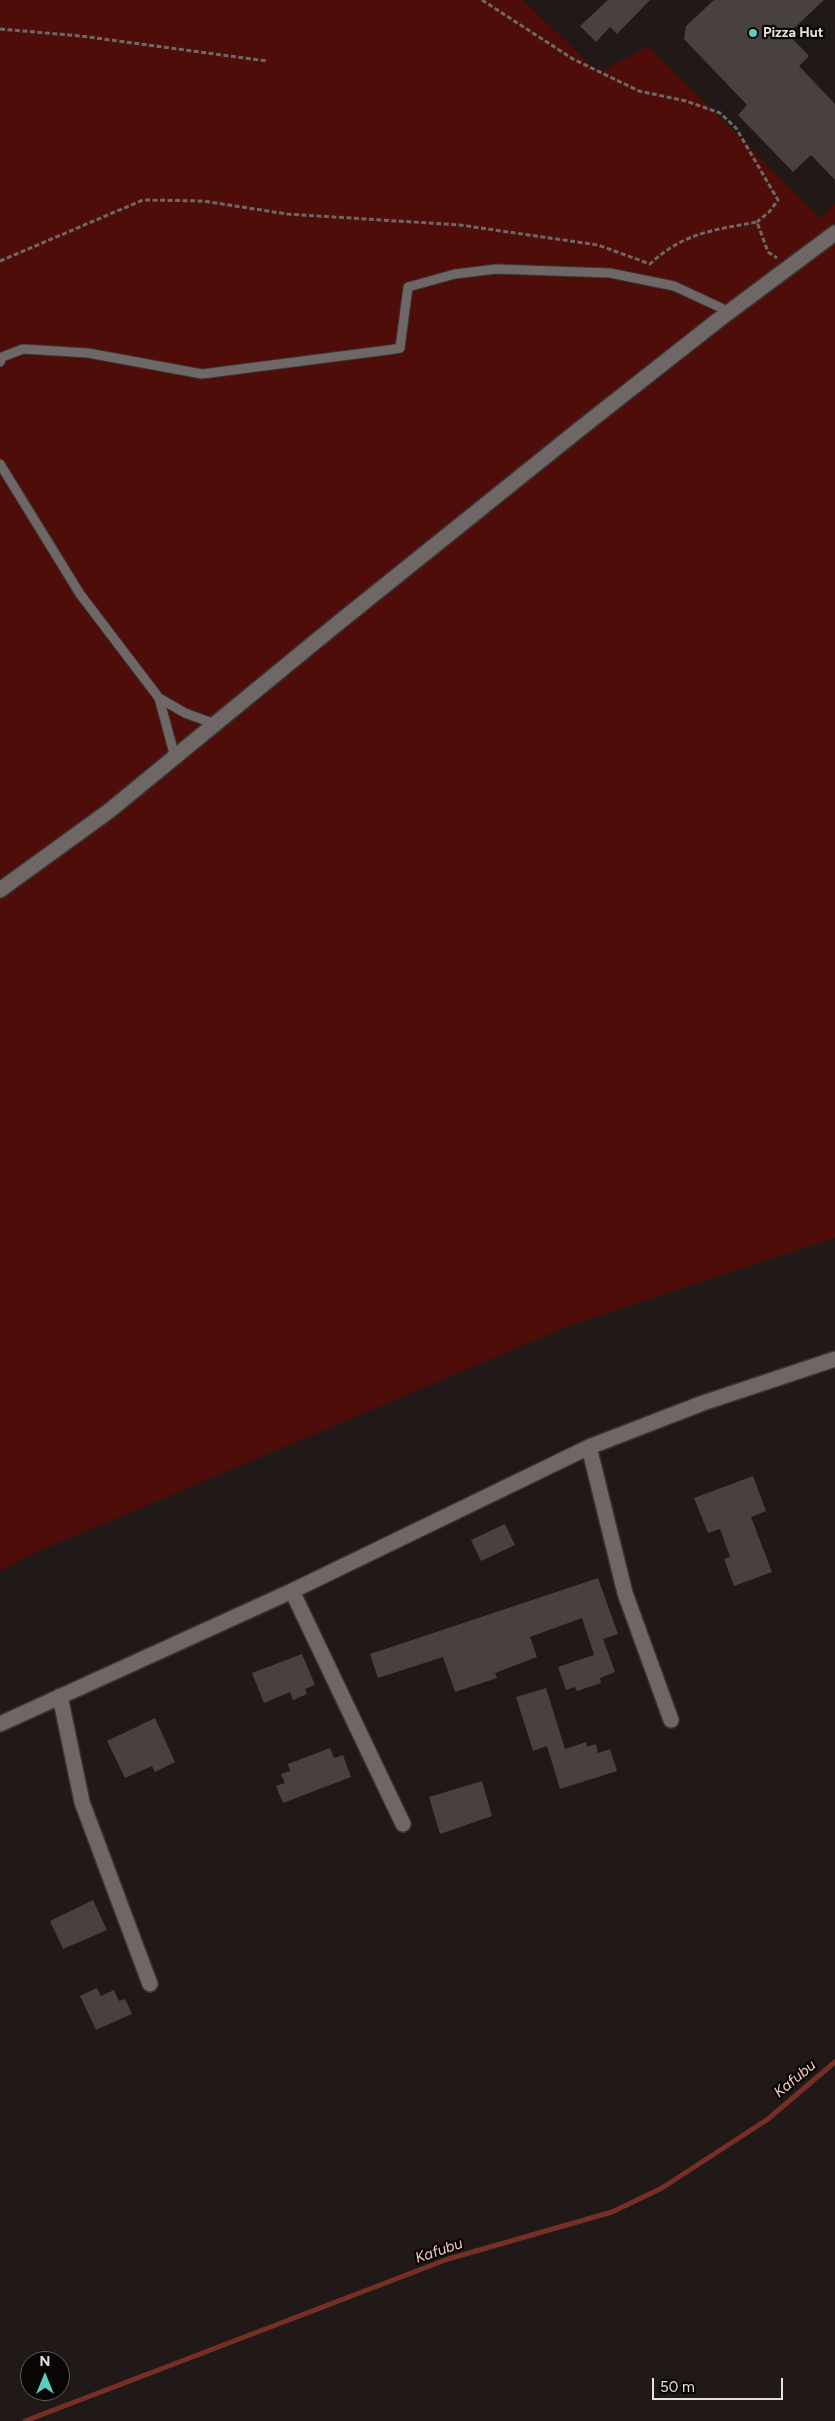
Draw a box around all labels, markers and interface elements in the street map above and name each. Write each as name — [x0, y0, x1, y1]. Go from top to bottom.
place label: Pizza Hut — [763, 25, 823, 41]
marker: Pizza Hut — [747, 27, 759, 39]
water label: Kafubu — [770, 2056, 820, 2102]
water label: Kafubu — [413, 2235, 465, 2267]
north arrow — [20, 2351, 70, 2401]
text: N — [40, 2353, 50, 2370]
scale bar — [655, 2368, 786, 2400]
text: 50 m — [660, 2378, 695, 2396]

